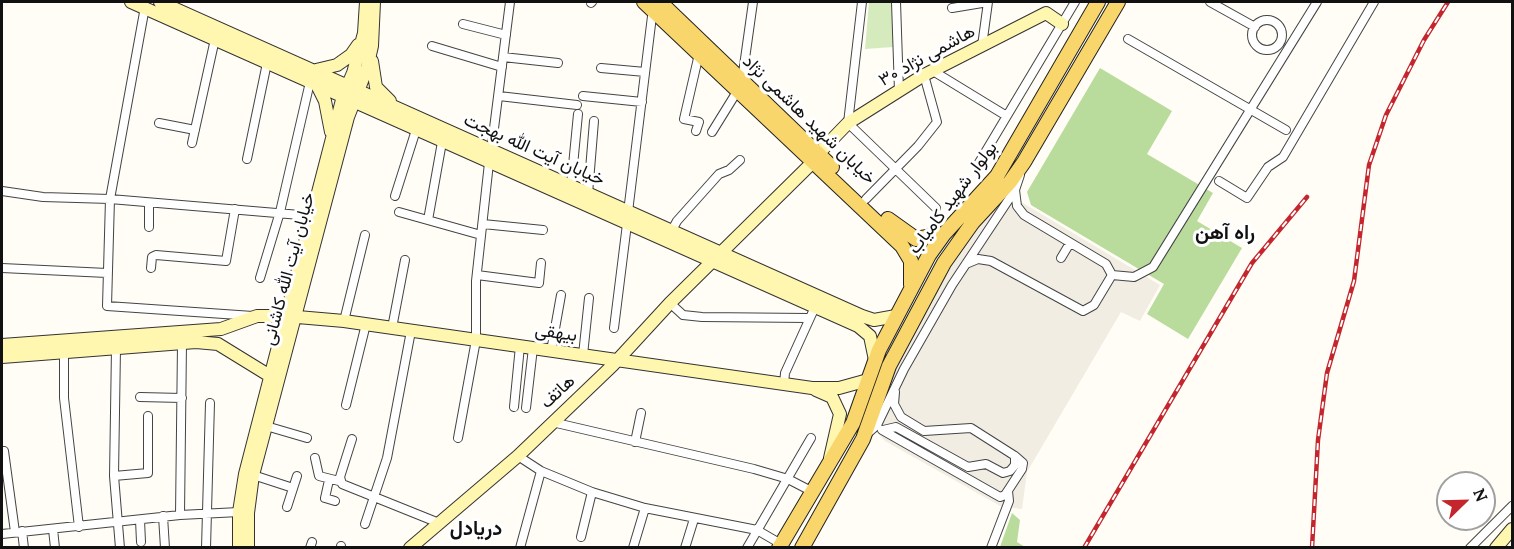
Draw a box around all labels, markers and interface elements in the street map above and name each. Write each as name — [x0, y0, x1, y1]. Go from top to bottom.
street label: هاشمی نژاد ۳۰ — [875, 21, 979, 91]
street label: خیابان شهید هاشمی نژاد — [738, 51, 880, 189]
street label: خیابان آیت الله بهجت — [460, 109, 608, 191]
street label: بولوار شهید کامیاب — [904, 138, 1002, 258]
street label: خیابان آیت الله کاشانی — [258, 190, 320, 348]
district label: راه آهن — [1195, 221, 1255, 245]
street label: بیهقی — [533, 319, 579, 347]
street label: هاتف — [536, 371, 580, 413]
north arrow — [1436, 471, 1496, 531]
text: N — [1469, 485, 1492, 504]
district label: دریادل — [450, 517, 502, 541]

